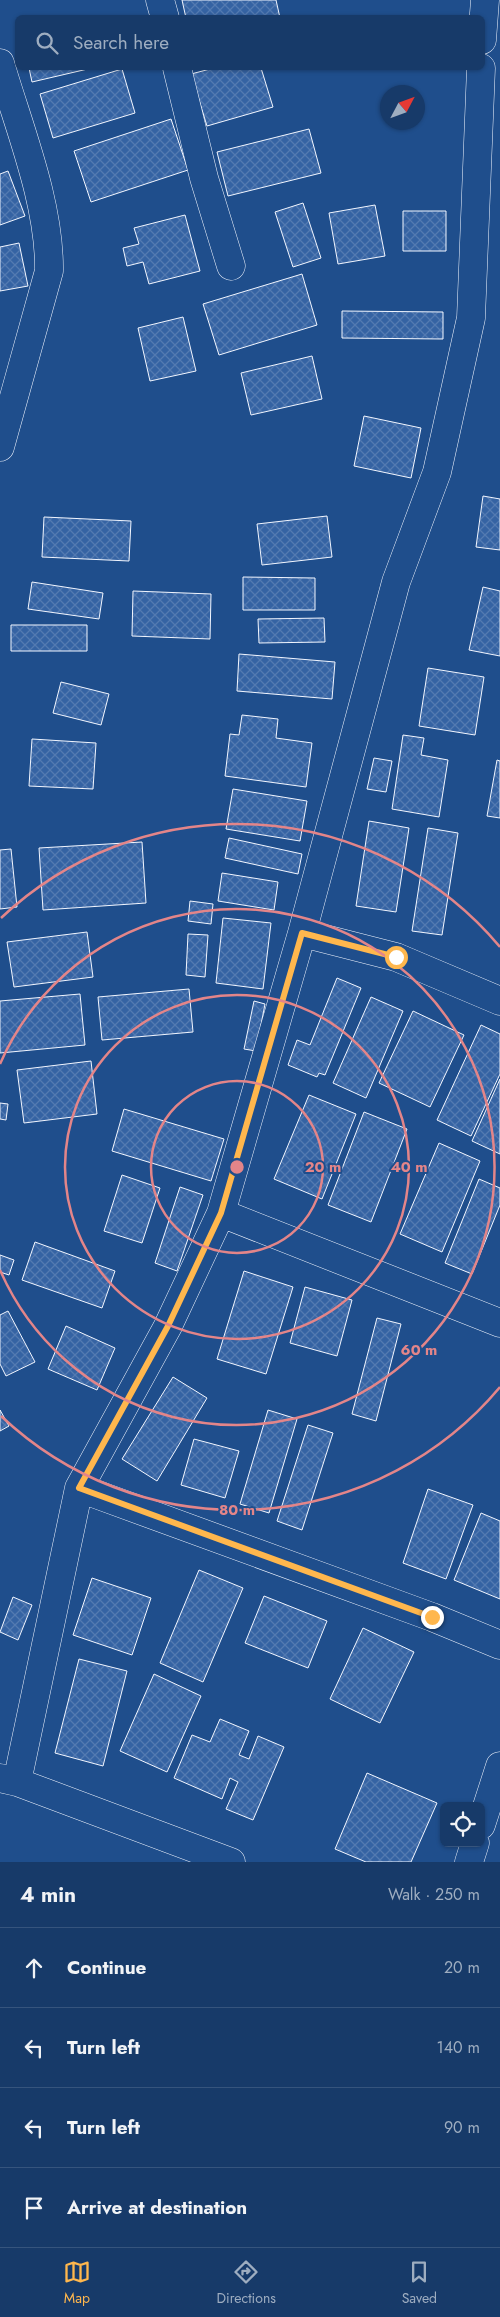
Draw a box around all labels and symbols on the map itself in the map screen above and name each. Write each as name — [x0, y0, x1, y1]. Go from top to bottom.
north arrow — [380, 85, 425, 130]
route start — [385, 946, 408, 969]
text: 20 m — [305, 1156, 341, 1178]
text: 40 m — [390, 1156, 428, 1178]
centre of rings — [228, 1158, 246, 1176]
text: 60 m — [401, 1339, 437, 1361]
text: 80 m — [219, 1499, 255, 1521]
route end — [421, 1606, 444, 1629]

